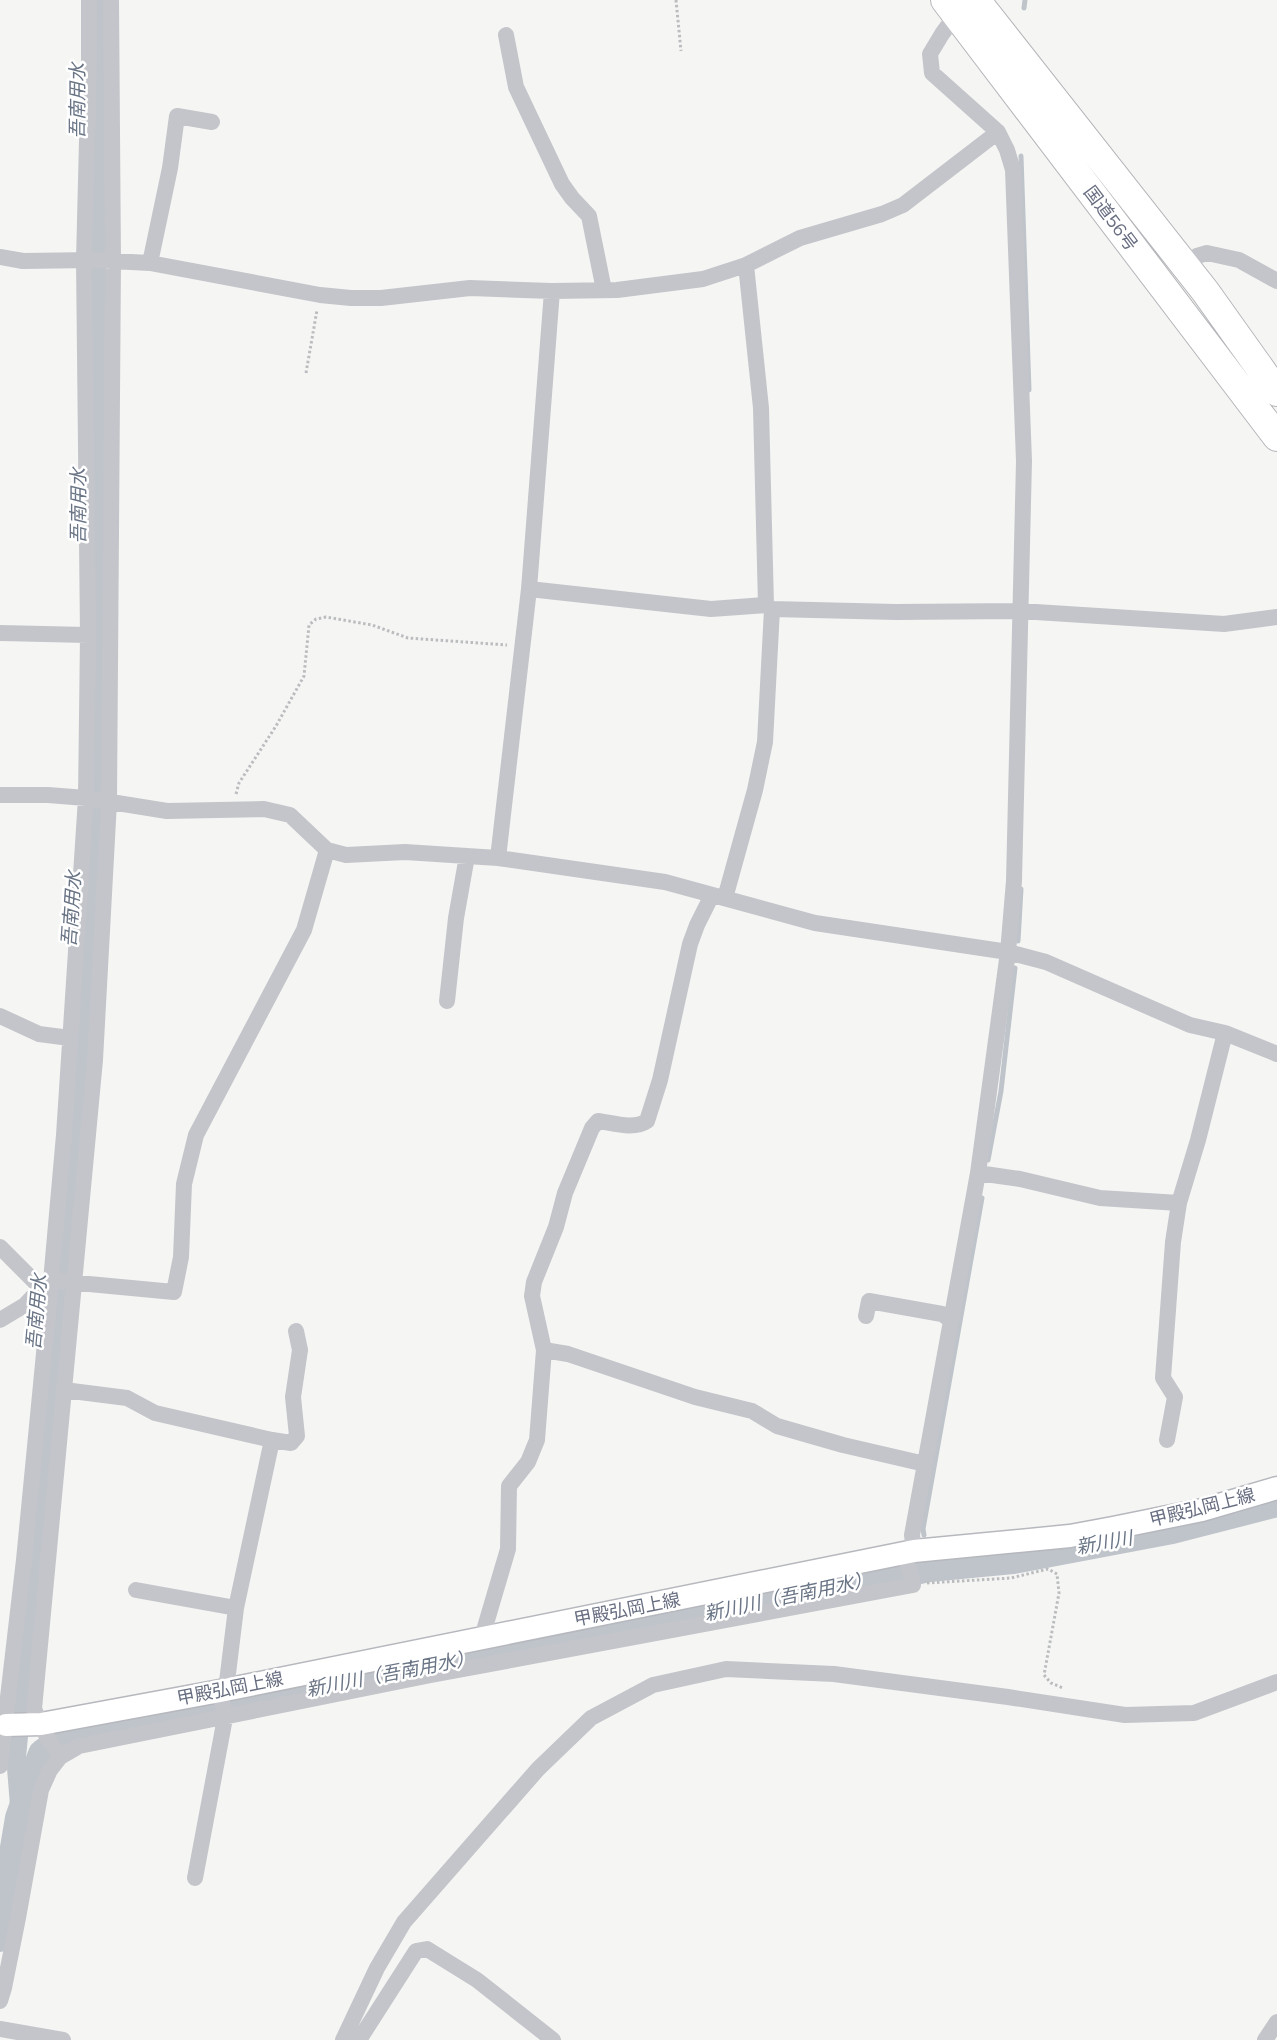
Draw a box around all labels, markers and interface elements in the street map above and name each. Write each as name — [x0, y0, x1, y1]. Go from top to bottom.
water label: 吾南用水 — [65, 61, 89, 139]
street label: 国道56号 — [1079, 181, 1143, 255]
water label: 吾南用水 — [66, 466, 90, 544]
water label: 吾南用水 — [56, 868, 86, 948]
water label: 吾南用水 — [21, 1271, 51, 1351]
street label: 甲殿弘岡上線 — [1147, 1483, 1257, 1531]
water label: 新川川 — [1074, 1525, 1136, 1559]
water label: 新川川（吾南用水） — [702, 1566, 874, 1626]
street label: 甲殿弘岡上線 — [572, 1587, 682, 1631]
water label: 新川川（吾南用水） — [304, 1645, 476, 1701]
street label: 甲殿弘岡上線 — [175, 1666, 285, 1710]

